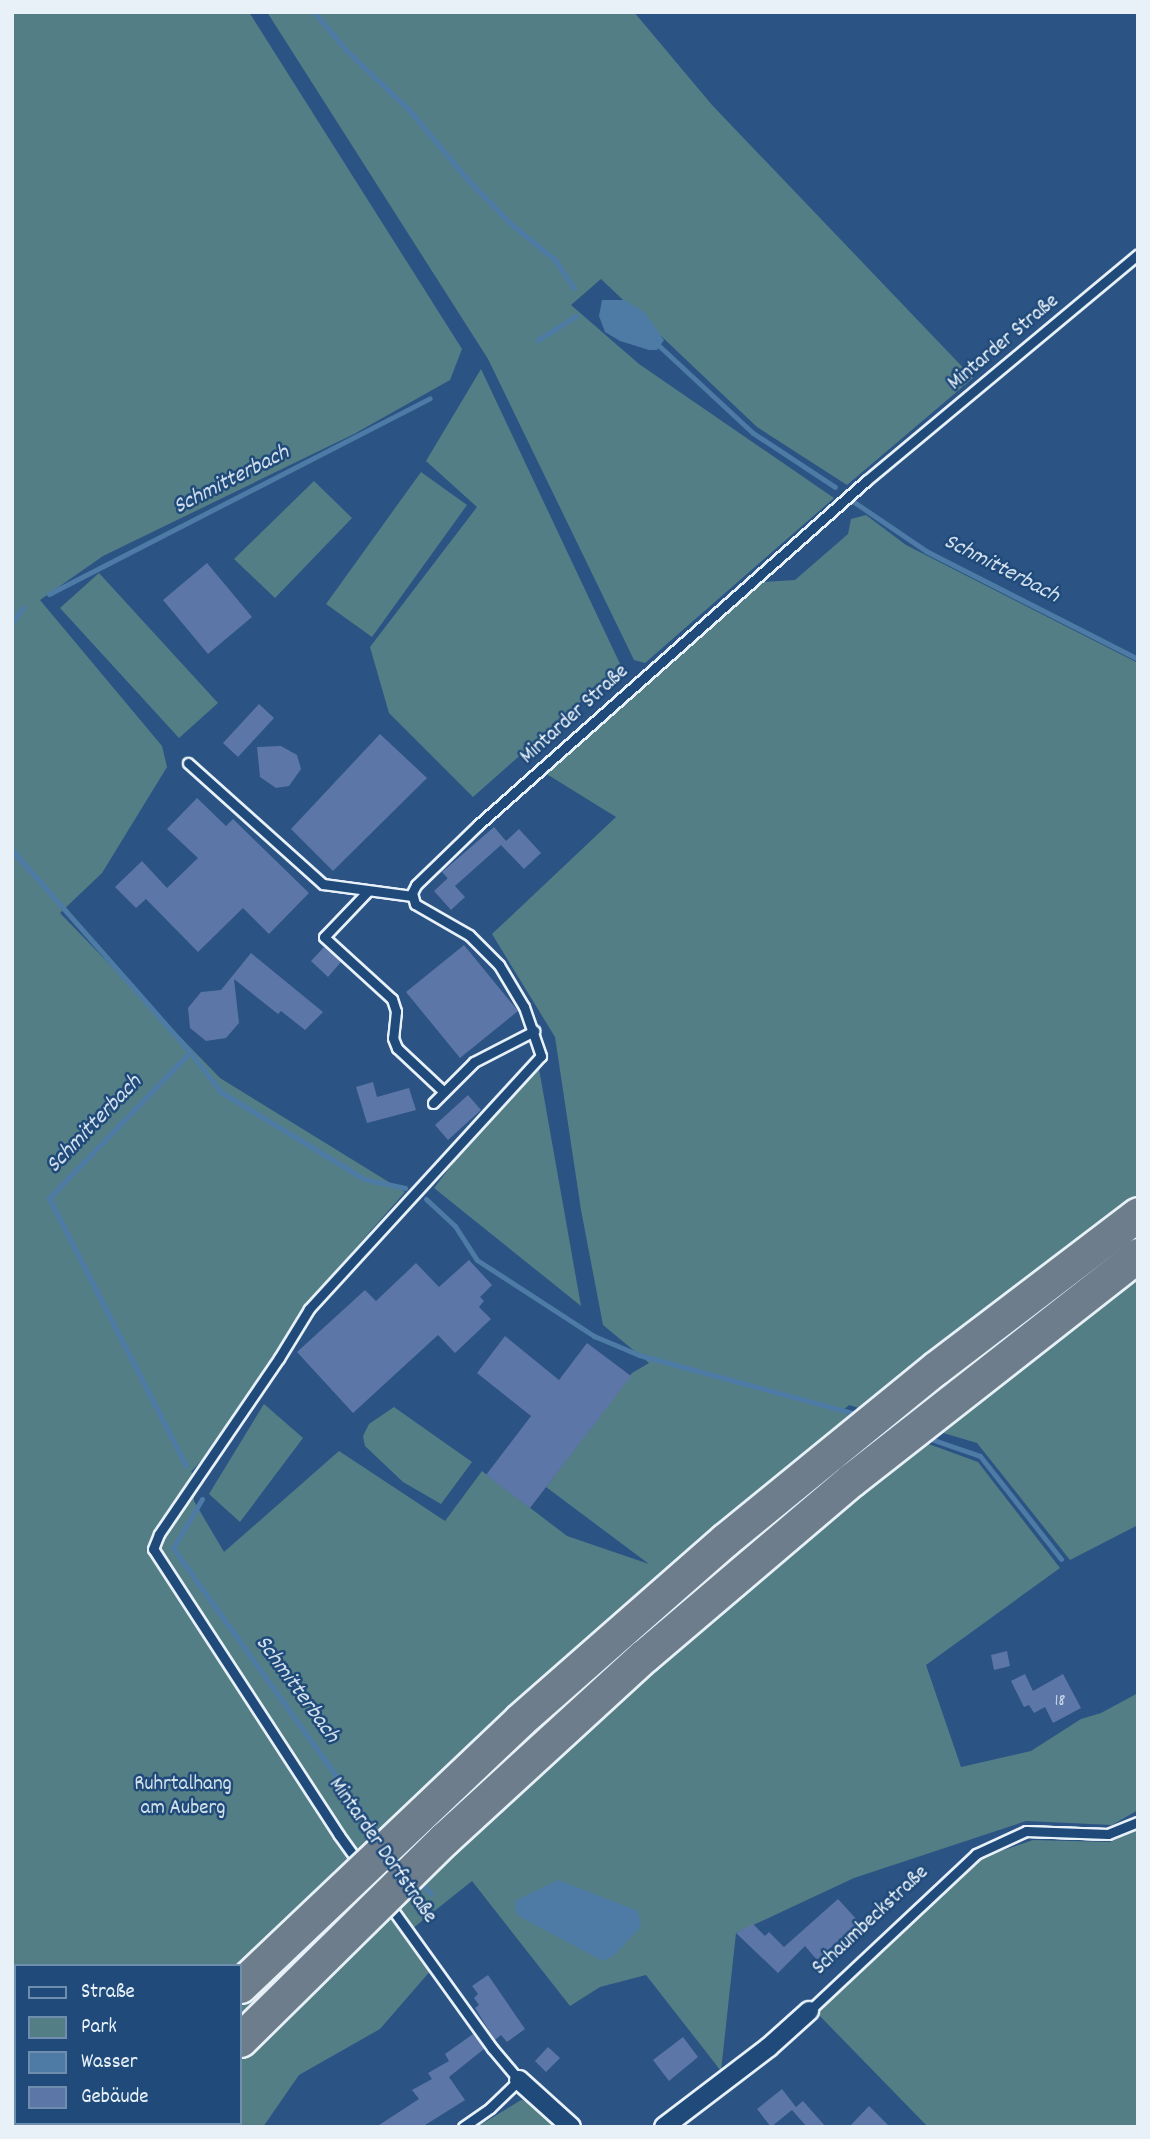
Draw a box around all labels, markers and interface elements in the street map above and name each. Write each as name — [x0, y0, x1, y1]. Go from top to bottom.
street label: Mintarder Straße — [944, 289, 1064, 397]
water label: Schmitterbach — [170, 440, 294, 522]
water label: Schmitterbach — [939, 529, 1063, 611]
street label: Mintarder Straße — [516, 660, 634, 770]
water label: Schmitterbach — [41, 1070, 149, 1180]
water label: Schmitterbach — [248, 1631, 344, 1749]
house number: 18 — [1054, 1691, 1066, 1713]
park label: Ruhrtalhang am Auberg — [134, 1772, 232, 1822]
street label: Mintarder Dorfstraße — [322, 1773, 442, 1929]
street label: Schaumbeckstraße — [808, 1861, 934, 1981]
legend — [14, 1964, 242, 2125]
text: Straße — [81, 1978, 135, 2008]
text: Park — [81, 2013, 117, 2043]
text: Wasser — [81, 2048, 138, 2078]
text: Gebäude — [81, 2083, 149, 2113]

